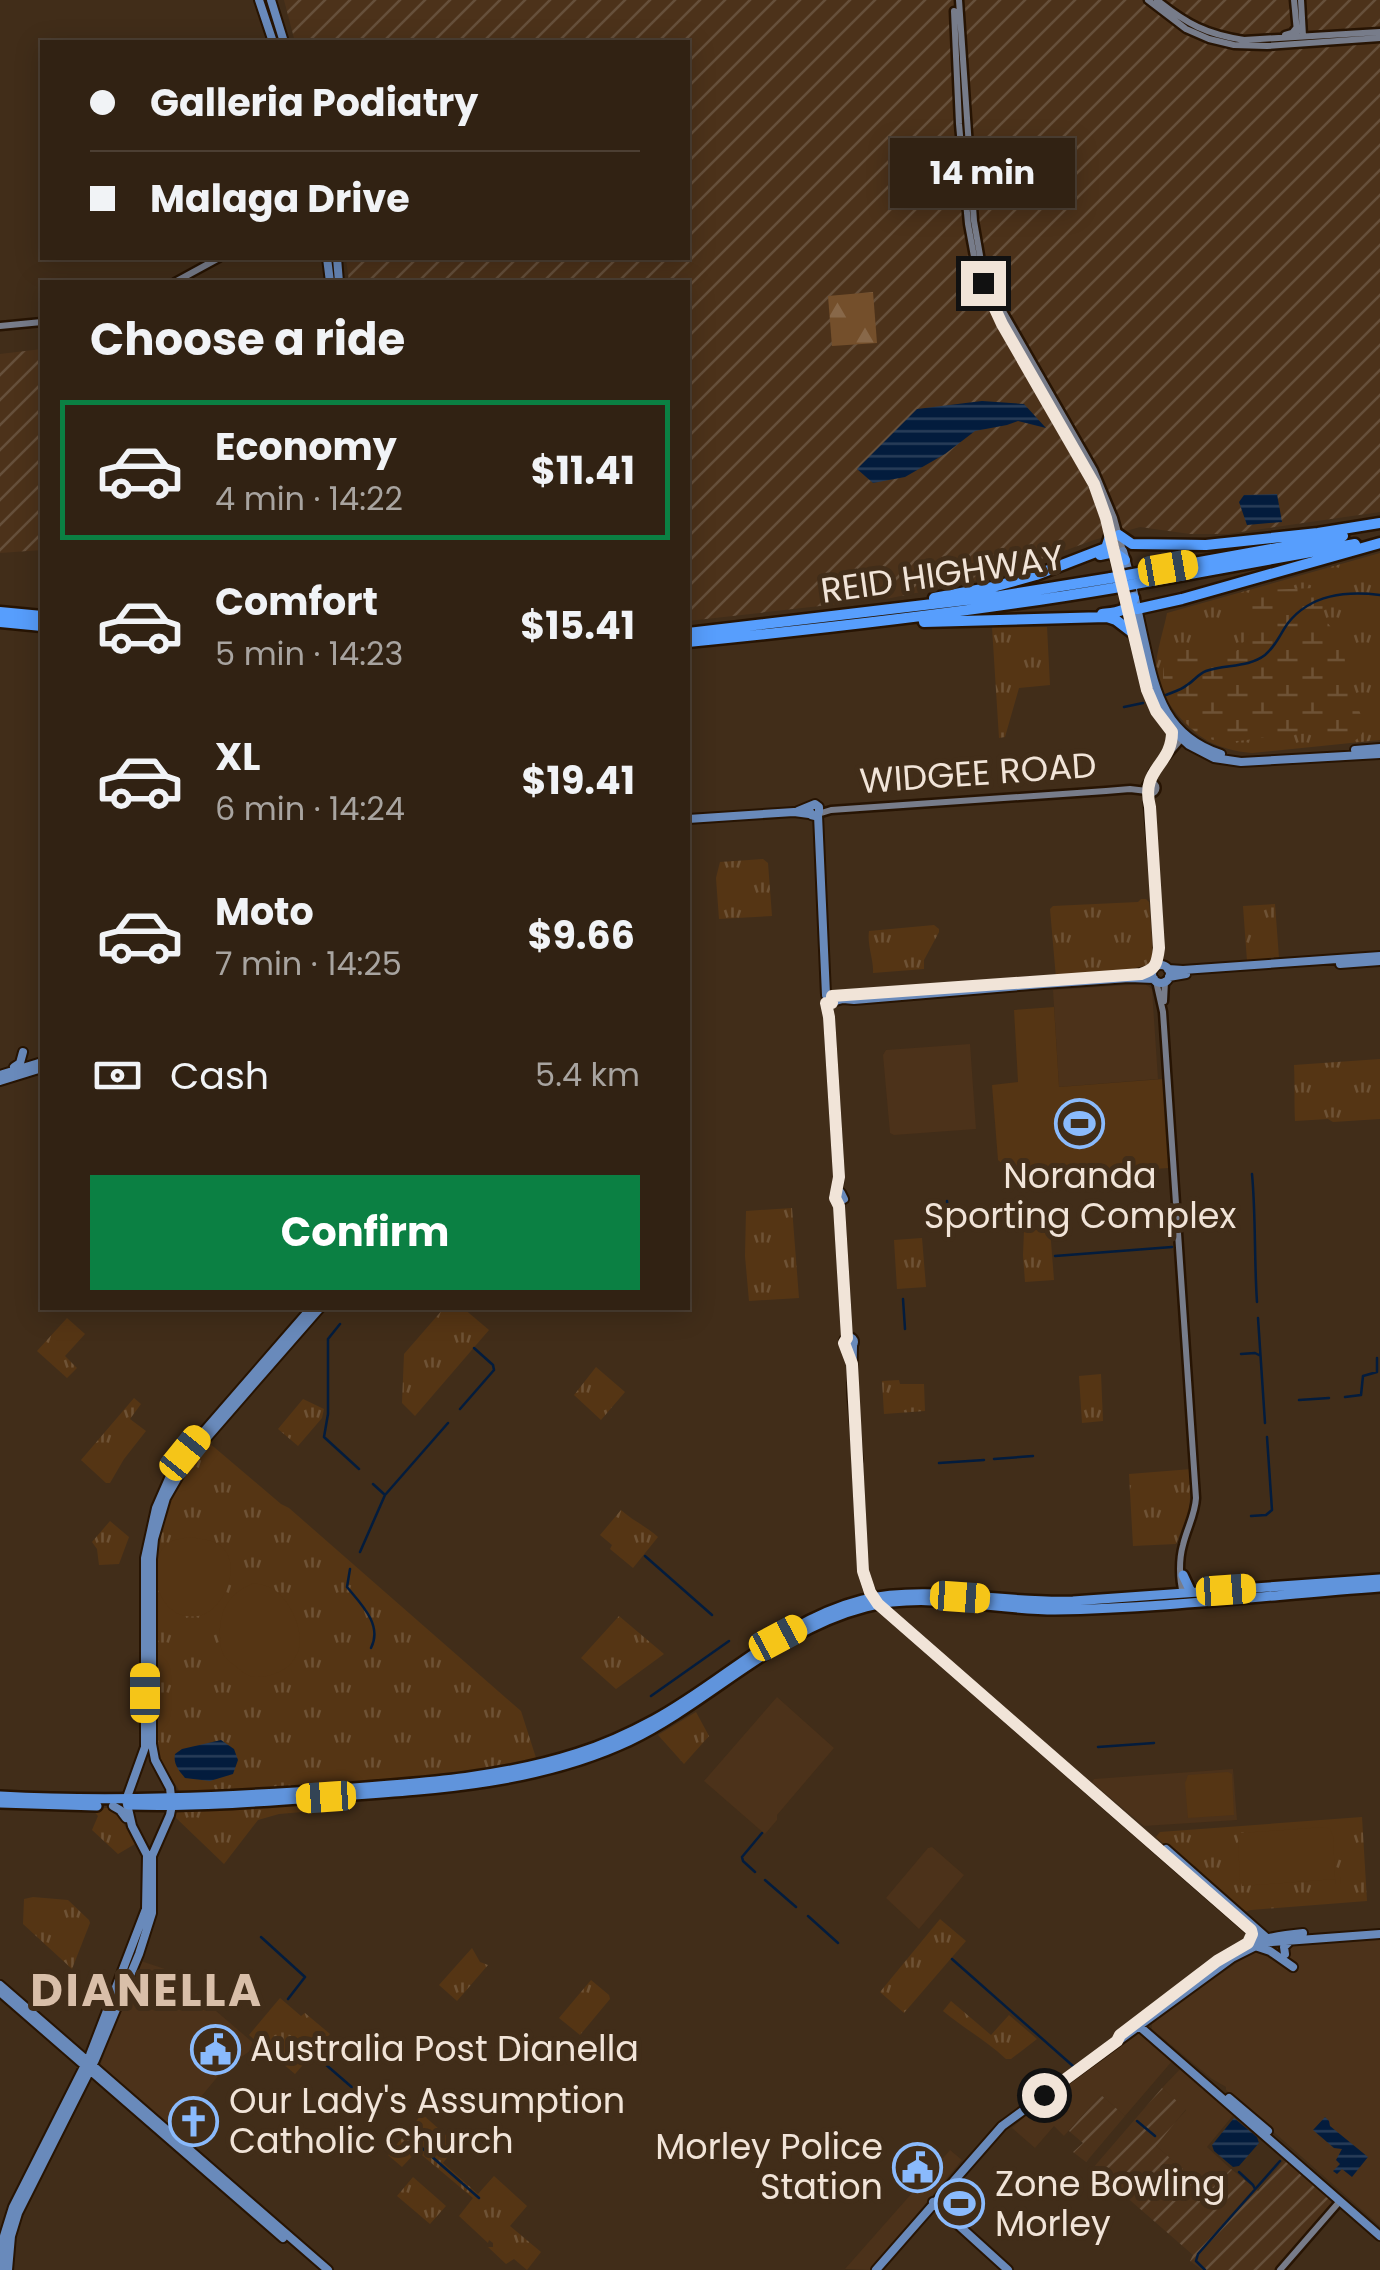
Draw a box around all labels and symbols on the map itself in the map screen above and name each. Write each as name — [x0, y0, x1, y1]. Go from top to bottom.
callout: 14 min — [890, 138, 1076, 208]
route end — [961, 261, 1006, 306]
street label: REID HIGHWAY — [818, 532, 1066, 615]
car — [1136, 548, 1200, 588]
street label: WIDGEE ROAD — [858, 740, 1098, 805]
sports icon: Noranda Sporting Complex — [1054, 1098, 1106, 1150]
place label: Noranda Sporting Complex — [924, 1151, 1237, 1240]
car — [154, 1420, 216, 1486]
car — [1195, 1573, 1257, 1607]
car — [929, 1580, 991, 1614]
car — [744, 1611, 812, 1665]
car — [130, 1663, 160, 1723]
car — [295, 1780, 357, 1814]
district label: DIANELLA — [30, 1959, 264, 2022]
public building icon: Australia Post Dianella — [189, 2023, 241, 2075]
place label: Australia Post Dianella — [250, 2024, 639, 2073]
route start — [1022, 2073, 1067, 2118]
place label: Our Lady's Assumption Catholic Church — [229, 2076, 625, 2165]
church icon: Our Lady's Assumption Catholic Church — [168, 2095, 220, 2147]
place label: Morley Police Station — [655, 2122, 883, 2211]
public building icon: Morley Police Station — [892, 2141, 944, 2193]
place label: Zone Bowling Morley — [995, 2159, 1226, 2248]
sports icon: Zone Bowling Morley — [934, 2178, 986, 2230]

